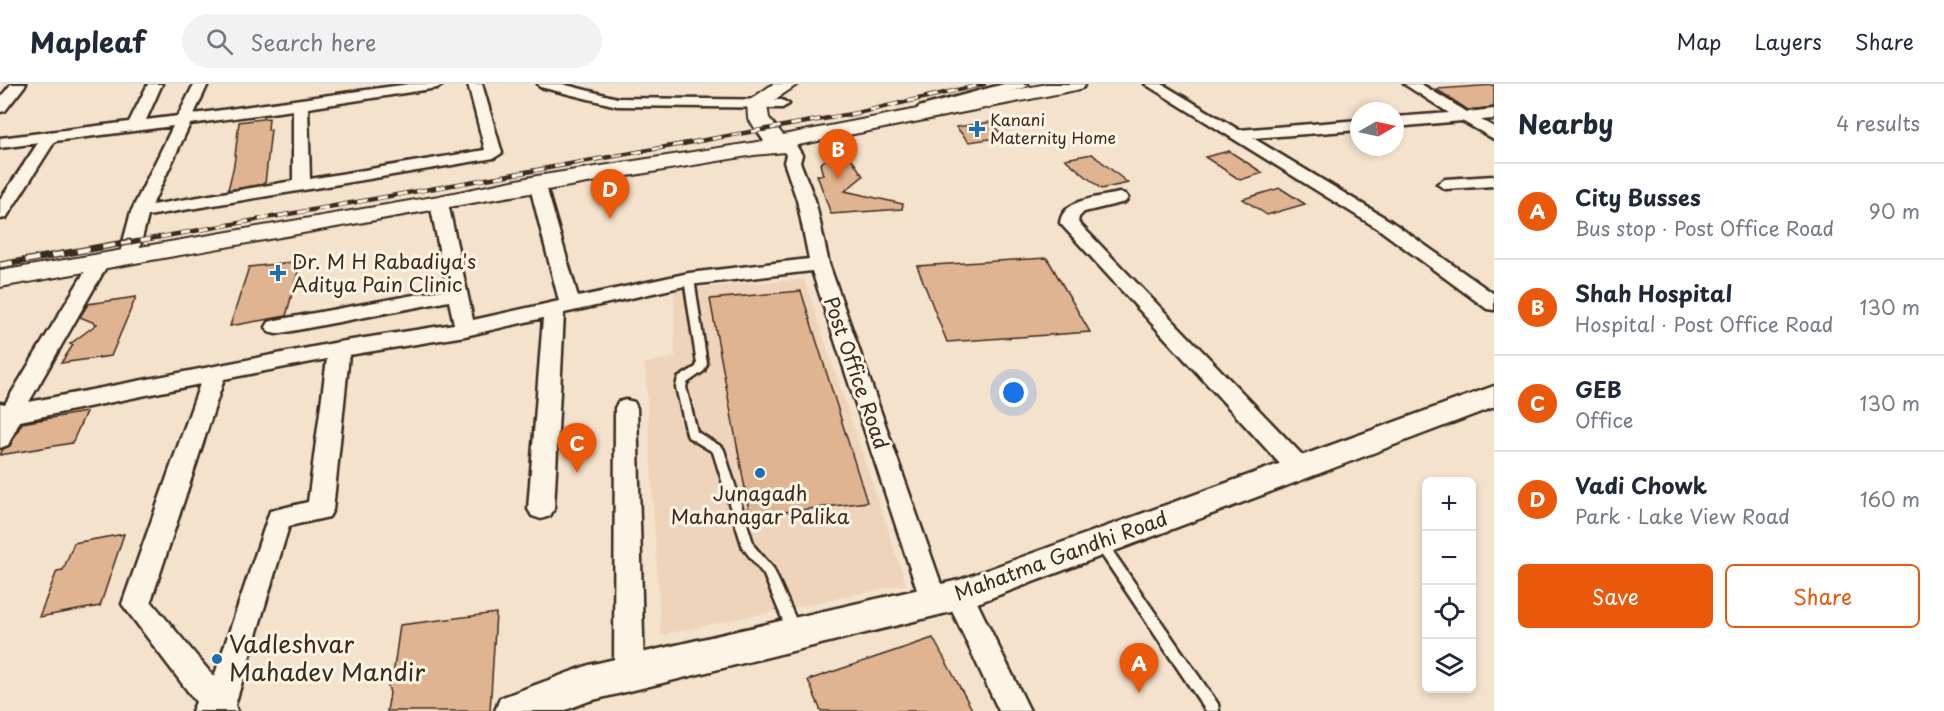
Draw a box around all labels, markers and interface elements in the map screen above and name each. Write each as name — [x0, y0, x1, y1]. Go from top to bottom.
search box — [182, 14, 602, 68]
text: Mapleaf — [30, 20, 146, 63]
icon: search — [203, 25, 236, 58]
text: Search here — [251, 25, 376, 58]
text: Map — [1677, 25, 1721, 57]
text: Layers — [1754, 25, 1822, 57]
text: Share — [1855, 25, 1914, 57]
north arrow — [1350, 102, 1404, 156]
text: Nearby — [1518, 104, 1613, 143]
place label: Kanani Maternity Home — [990, 107, 1116, 149]
text: 4 results — [1836, 108, 1920, 138]
marker: Kanani Maternity Home — [968, 120, 986, 138]
pin: B — [818, 130, 858, 179]
pin: D — [590, 170, 630, 219]
text: City Busses — [1575, 180, 1701, 213]
text: A — [1530, 196, 1545, 226]
text: 90 m — [1869, 196, 1920, 226]
text: Bus stop · Post Office Road — [1575, 213, 1834, 243]
place label: Dr. M H Rabadiya's Aditya Pain Clinic — [292, 246, 476, 299]
marker: Dr. M H Rabadiya's Aditya Pain Clinic — [269, 264, 287, 282]
text: Shah Hospital — [1575, 276, 1732, 309]
street label: Post Office Road — [817, 292, 897, 453]
text: B — [1531, 292, 1544, 322]
text: 130 m — [1860, 292, 1920, 322]
text: Hospital · Post Office Road — [1575, 309, 1834, 339]
text: GEB — [1575, 372, 1622, 405]
your location — [999, 378, 1028, 407]
text: C — [1530, 388, 1545, 418]
text: 130 m — [1860, 388, 1920, 418]
text: Office — [1575, 405, 1633, 435]
pin: C — [558, 424, 596, 473]
marker: Junagadh Mahanagar Palika — [753, 466, 767, 480]
text: Vadi Chowk — [1575, 468, 1707, 501]
map controls — [1422, 477, 1476, 693]
button: + — [1422, 477, 1476, 531]
place label: Junagadh Mahanagar Palika — [671, 478, 850, 531]
text: D — [1530, 484, 1545, 514]
text: 160 m — [1860, 484, 1920, 514]
text: Park · Lake View Road — [1575, 501, 1790, 531]
street label: Mahatma Gandhi Road — [950, 503, 1171, 608]
button: − — [1422, 531, 1476, 585]
button: Save — [1518, 564, 1713, 628]
button: Share — [1725, 564, 1920, 628]
button: locate — [1422, 585, 1476, 639]
place label: Vadleshvar Mahadev Mandir — [229, 625, 425, 689]
button: layers — [1422, 639, 1476, 693]
pin: A — [1120, 644, 1158, 693]
marker: Vadleshvar Mahadev Mandir — [210, 652, 224, 666]

